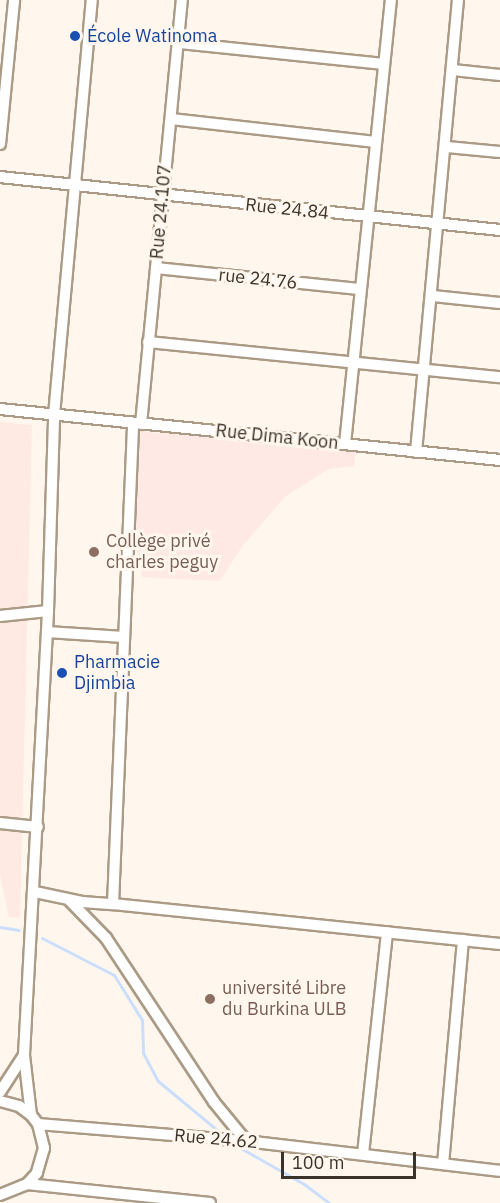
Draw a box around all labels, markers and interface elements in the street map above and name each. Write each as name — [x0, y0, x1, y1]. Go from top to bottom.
place label: École Watinoma — [87, 25, 217, 47]
marker: École Watinoma — [68, 29, 82, 43]
street label: Rue 24.107 — [146, 164, 176, 260]
street label: Rue 24.84 — [244, 194, 330, 224]
street label: rue 24.76 — [218, 264, 298, 294]
street label: Rue Dima Koon — [215, 420, 339, 454]
place label: Collège privé charles peguy — [106, 531, 218, 574]
marker: Collège privé charles peguy — [87, 545, 101, 559]
place label: Pharmacie Djimbia — [74, 652, 160, 694]
marker: Pharmacie Djimbia — [55, 666, 69, 680]
place label: université Libre du Burkina ULB — [222, 978, 347, 1020]
marker: université Libre du Burkina ULB — [203, 992, 217, 1006]
street label: Rue 24.62 — [173, 1125, 259, 1153]
scale bar — [284, 1140, 419, 1178]
text: 100 m — [292, 1151, 344, 1174]

